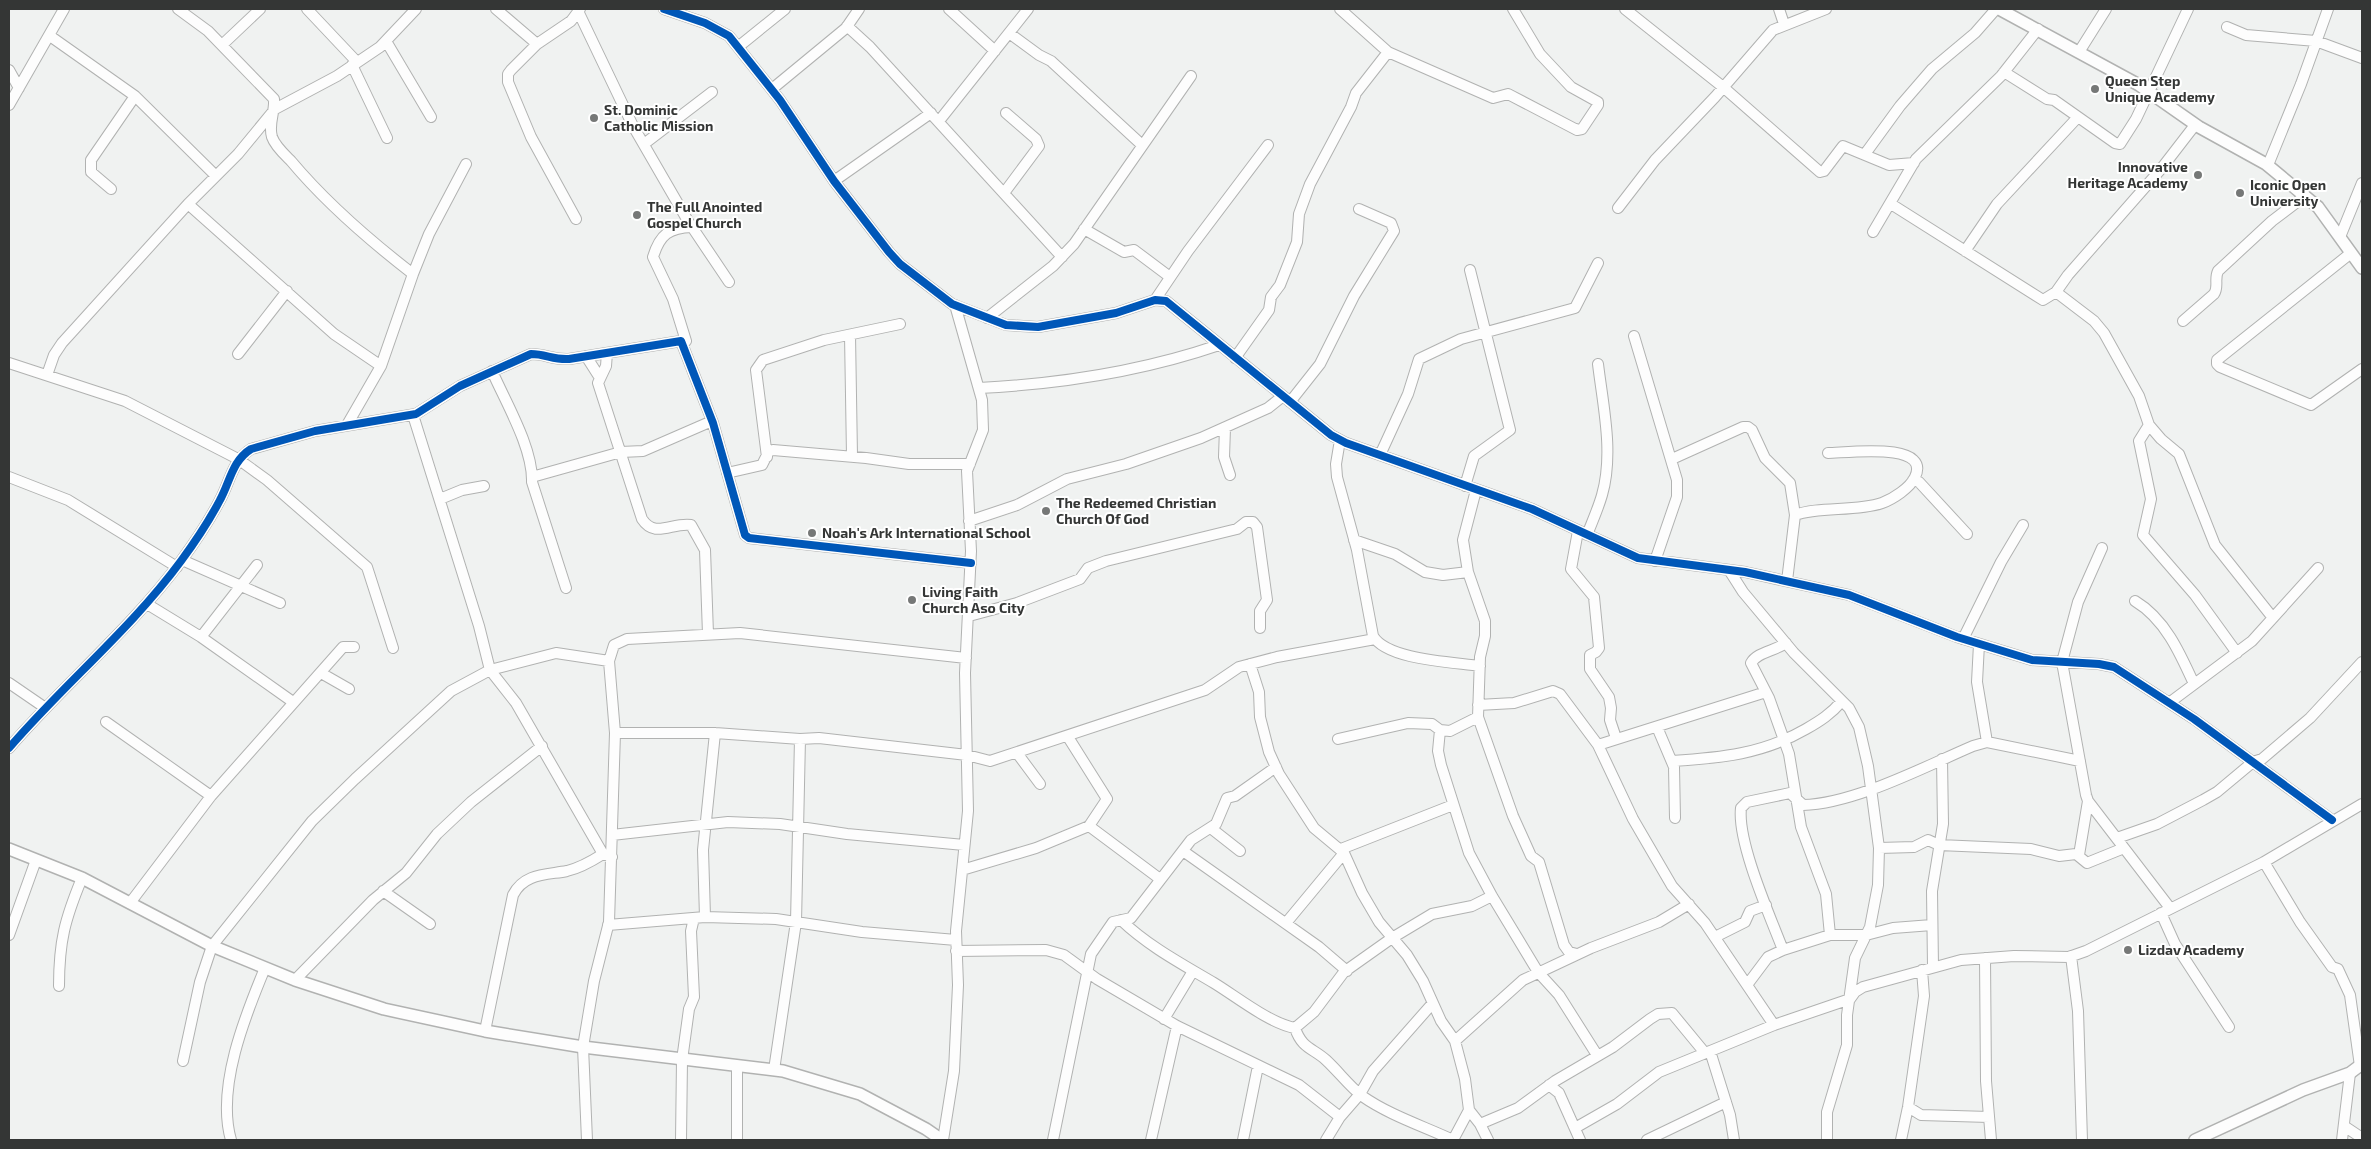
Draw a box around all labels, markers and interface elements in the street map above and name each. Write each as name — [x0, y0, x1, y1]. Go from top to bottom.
place label: Queen Step Unique Academy — [2105, 72, 2215, 105]
marker: Queen Step Unique Academy — [2089, 83, 2101, 95]
place label: St. Dominic Catholic Mission — [604, 101, 713, 134]
marker: St. Dominic Catholic Mission — [588, 112, 600, 124]
place label: Innovative Heritage Academy — [2067, 158, 2188, 191]
marker: Innovative Heritage Academy — [2192, 169, 2204, 181]
place label: Iconic Open University — [2250, 176, 2326, 209]
marker: Iconic Open University — [2234, 187, 2246, 199]
place label: The Full Anointed Gospel Church — [647, 198, 762, 231]
marker: The Full Anointed Gospel Church — [631, 209, 643, 221]
place label: The Redeemed Christian Church Of God — [1056, 494, 1216, 527]
marker: The Redeemed Christian Church Of God — [1040, 505, 1052, 517]
place label: Noah's Ark International School — [822, 524, 1031, 541]
marker: Noah's Ark International School — [806, 527, 818, 539]
place label: Living Faith Church Aso City — [922, 583, 1025, 616]
marker: Living Faith Church Aso City — [906, 594, 918, 606]
place label: Lizdav Academy — [2138, 941, 2244, 958]
marker: Lizdav Academy — [2122, 944, 2134, 956]

